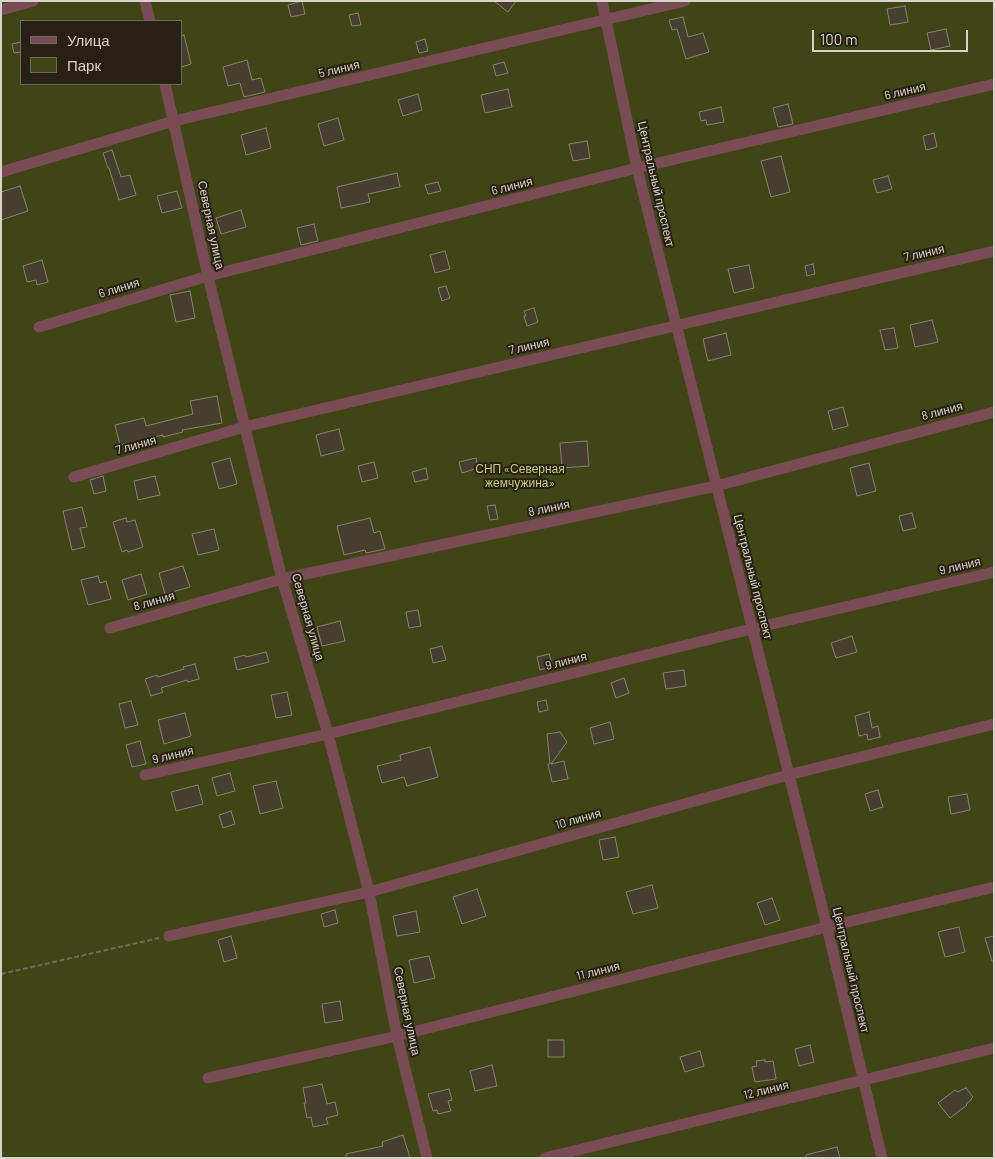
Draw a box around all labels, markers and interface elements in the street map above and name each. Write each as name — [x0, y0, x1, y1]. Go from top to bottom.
legend — [20, 20, 182, 85]
scale bar — [815, 20, 971, 52]
text: 100 m — [820, 30, 858, 48]
text: Улица — [67, 31, 110, 49]
text: Парк — [67, 56, 101, 74]
street label: 5 линия — [317, 57, 361, 81]
street label: 6 линия — [883, 79, 927, 103]
street label: Центральный проспект — [635, 120, 677, 248]
street label: 6 линия — [490, 174, 534, 198]
street label: Северная улица — [195, 179, 227, 271]
street label: 7 линия — [902, 241, 946, 265]
street label: 6 линия — [97, 275, 141, 301]
street label: 7 линия — [507, 334, 551, 358]
street label: 8 линия — [920, 399, 964, 423]
street label: 7 линия — [114, 432, 158, 458]
park label: СНП «Северная жемчужина» — [475, 462, 565, 490]
street label: 8 линия — [527, 497, 571, 519]
street label: Центральный проспект — [730, 513, 776, 641]
street label: 9 линия — [938, 554, 982, 578]
street label: Северная улица — [289, 572, 327, 662]
street label: 8 линия — [132, 588, 176, 614]
street label: 9 линия — [544, 649, 588, 673]
street label: 9 линия — [151, 743, 195, 767]
street label: 10 линия — [553, 806, 603, 832]
street label: Центральный проспект — [830, 906, 872, 1034]
street label: 11 линия — [575, 959, 621, 983]
street label: Северная улица — [391, 965, 423, 1057]
street label: 12 линия — [742, 1077, 790, 1103]

